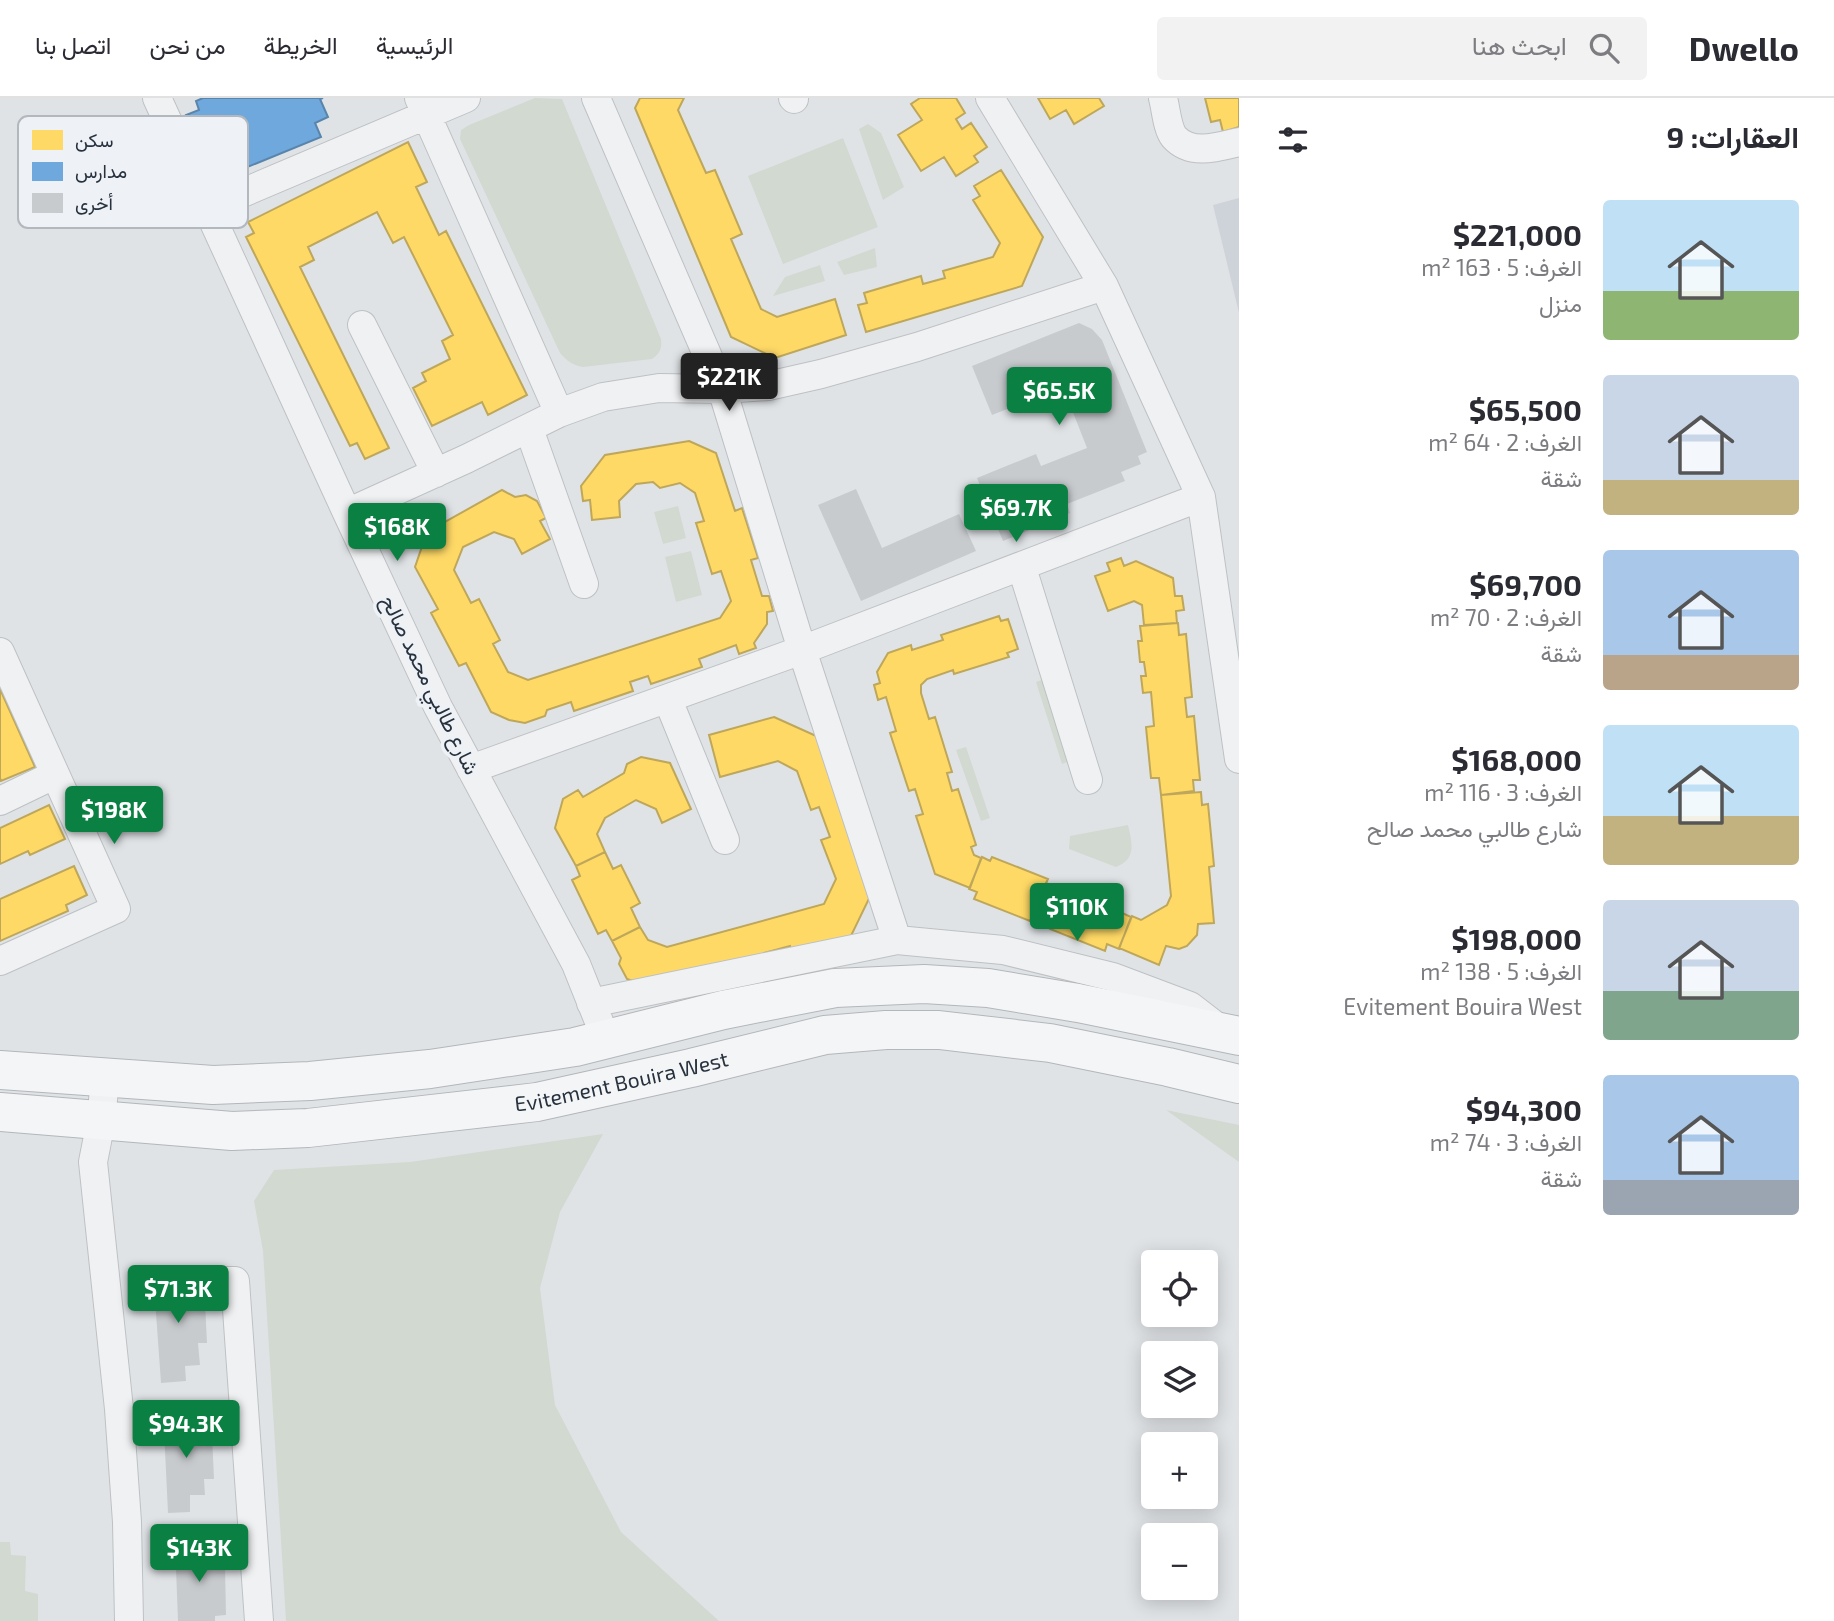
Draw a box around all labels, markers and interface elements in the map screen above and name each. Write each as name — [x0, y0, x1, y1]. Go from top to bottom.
search box — [1157, 17, 1647, 80]
text: Dwello — [1689, 28, 1799, 68]
text: ابحث هنا — [1472, 29, 1567, 60]
icon: search — [1585, 29, 1623, 67]
text: اتصل بنا — [35, 30, 111, 59]
text: من نحن — [149, 30, 225, 59]
text: الخريطة — [263, 30, 338, 59]
text: الرئيسية — [376, 30, 453, 59]
legend — [18, 116, 248, 228]
text: العقارات: 9 — [1667, 118, 1799, 154]
icon: filters — [1274, 121, 1312, 159]
text: سكن — [75, 128, 113, 152]
text: مدارس — [75, 159, 127, 183]
text: أخرى — [75, 191, 113, 215]
text: $221,000 — [1453, 216, 1582, 252]
icon: home — [1659, 228, 1743, 312]
text: الغرف: 5 · 163 m² — [1421, 253, 1582, 281]
text: منزل — [1539, 289, 1582, 317]
pin: $221K — [680, 354, 778, 413]
text: $221K — [697, 362, 761, 390]
pin: $65.5K — [1002, 368, 1116, 427]
text: $65.5K — [1023, 376, 1095, 404]
text: $65,500 — [1469, 391, 1582, 427]
icon: home — [1659, 403, 1743, 487]
text: الغرف: 2 · 64 m² — [1428, 428, 1582, 456]
text: شقة — [1540, 464, 1582, 492]
pin: $69.7K — [959, 484, 1073, 544]
text: $69.7K — [980, 493, 1052, 521]
pin: $168K — [348, 504, 446, 563]
text: $168K — [364, 512, 430, 540]
text: $69,700 — [1469, 566, 1582, 602]
icon: home — [1659, 578, 1743, 662]
street label: شارع طالبي محمد صالح — [372, 590, 486, 781]
text: الغرف: 2 · 70 m² — [1430, 603, 1582, 631]
text: شقة — [1540, 639, 1582, 667]
text: $168,000 — [1451, 741, 1582, 777]
icon: home — [1659, 753, 1743, 837]
text: الغرف: 3 · 116 m² — [1424, 778, 1582, 806]
pin: $198K — [65, 786, 163, 846]
text: $198K — [81, 795, 147, 823]
text: شارع طالبي محمد صالح — [1367, 814, 1582, 842]
pin: $110K — [1028, 884, 1126, 943]
text: $110K — [1046, 892, 1108, 920]
text: $198,000 — [1451, 920, 1582, 956]
icon: home — [1659, 928, 1743, 1012]
text: الغرف: 5 · 138 m² — [1420, 957, 1582, 985]
text: Evitement Bouira West — [1343, 992, 1582, 1020]
street label: Evitement Bouira West — [513, 1045, 731, 1115]
text: $94,300 — [1466, 1091, 1582, 1127]
icon: home — [1659, 1103, 1743, 1187]
text: الغرف: 3 · 74 m² — [1430, 1128, 1582, 1156]
text: شقة — [1540, 1164, 1582, 1192]
map controls — [1141, 1250, 1218, 1600]
button: locate — [1141, 1250, 1218, 1327]
pin: $71.3K — [121, 1266, 235, 1325]
text: $71.3K — [144, 1274, 212, 1302]
button: layers — [1141, 1341, 1218, 1418]
pin: $94.3K — [129, 1400, 243, 1460]
text: $94.3K — [149, 1409, 223, 1437]
button: + — [1141, 1432, 1218, 1509]
button: − — [1141, 1523, 1218, 1600]
pin: $143K — [150, 1524, 248, 1584]
text: $143K — [166, 1533, 232, 1561]

